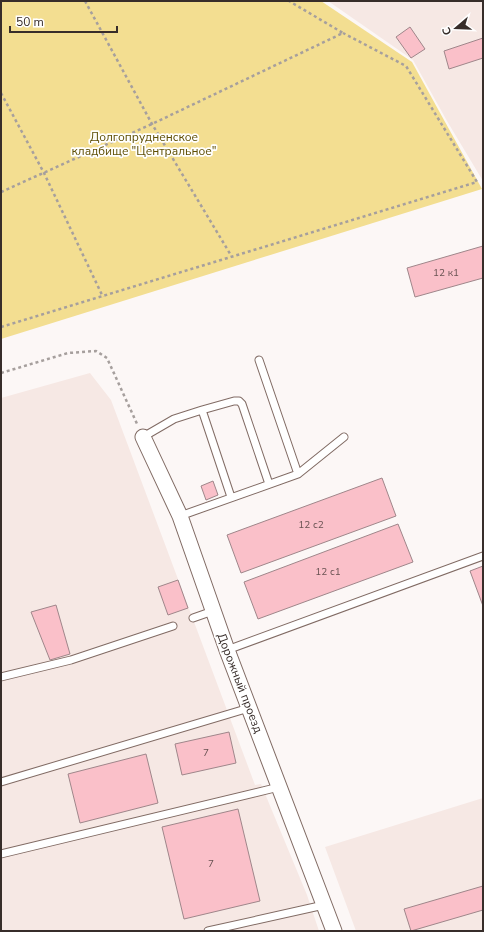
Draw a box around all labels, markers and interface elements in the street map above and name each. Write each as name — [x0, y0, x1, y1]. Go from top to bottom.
scale bar — [10, 8, 117, 34]
north arrow — [436, 8, 476, 48]
text: 50 m — [16, 14, 44, 30]
text: С — [439, 25, 455, 37]
park label: Долгопрудненское кладбище "Центральное" — [71, 129, 217, 159]
house number: 12 к1 — [433, 266, 459, 280]
house number: 12 с2 — [298, 518, 324, 532]
house number: 12 с1 — [315, 565, 341, 579]
street label: Дорожный проезд — [214, 631, 266, 735]
house number: 7 — [203, 746, 209, 760]
house number: 7 — [208, 857, 214, 871]

